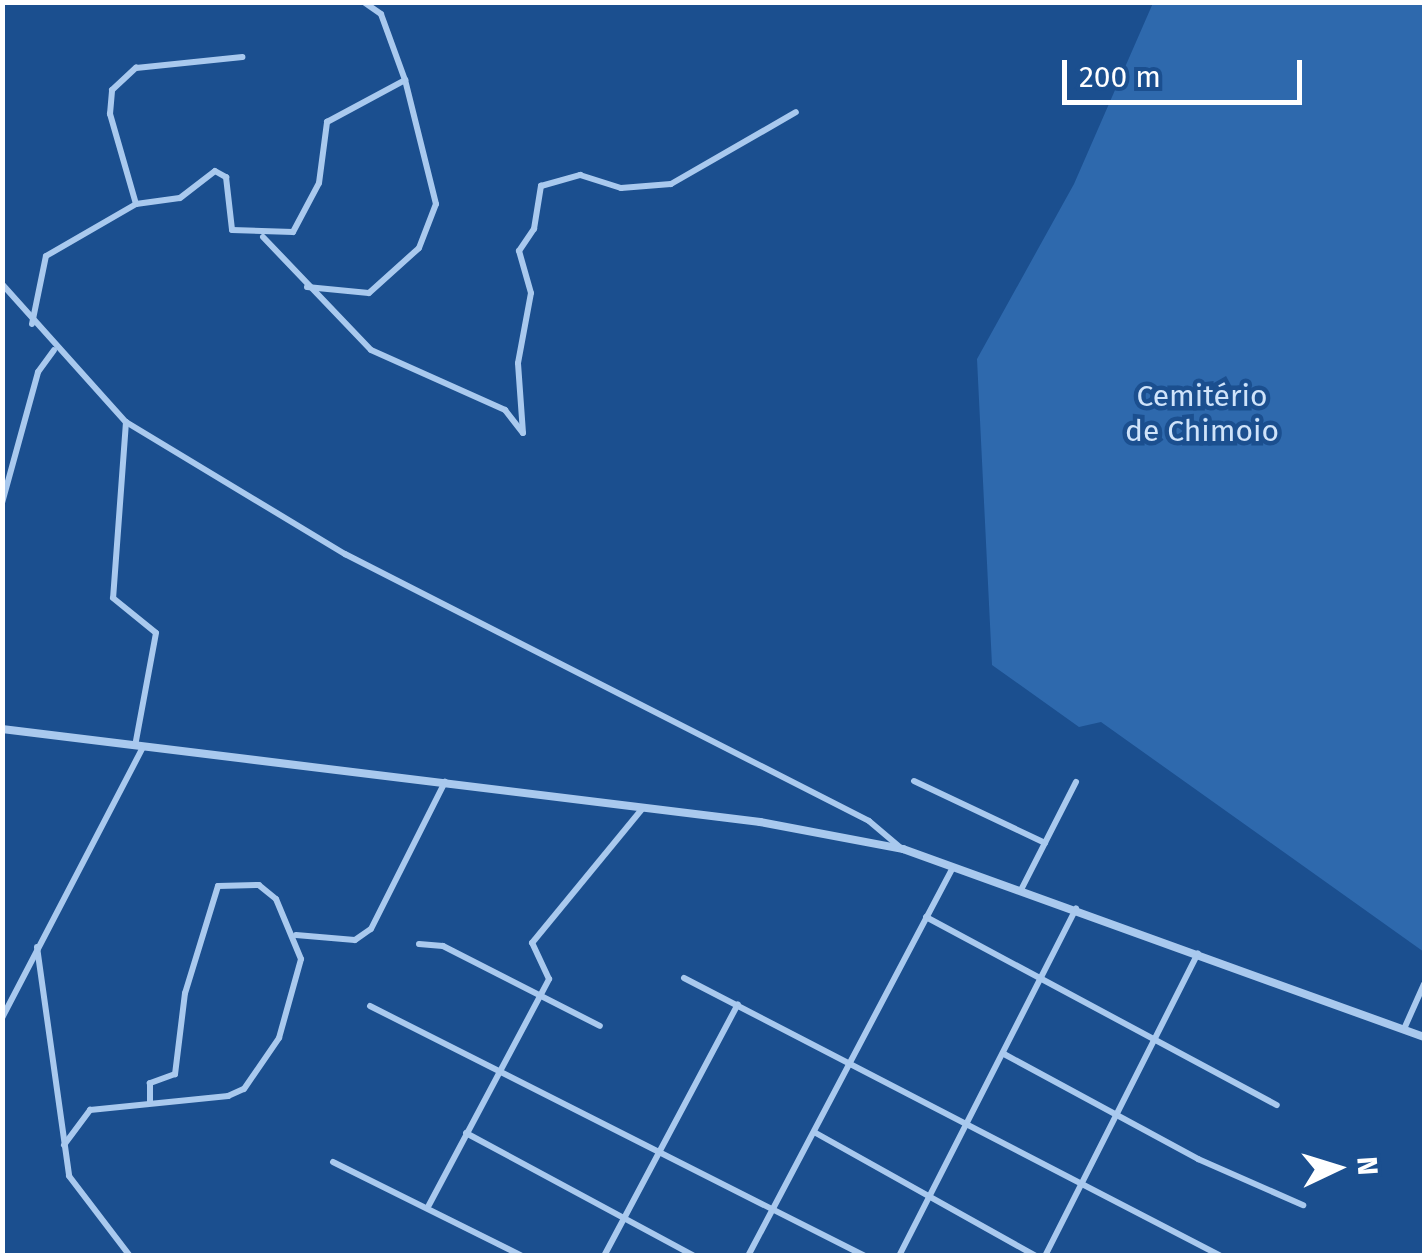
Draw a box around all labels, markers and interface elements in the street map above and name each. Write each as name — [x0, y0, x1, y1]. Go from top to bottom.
scale bar — [1067, 40, 1307, 102]
text: 200 m — [1079, 59, 1161, 95]
park label: Cemitério de Chimoio — [1125, 378, 1279, 448]
north arrow — [1287, 1118, 1387, 1218]
text: N — [1350, 1155, 1385, 1176]

